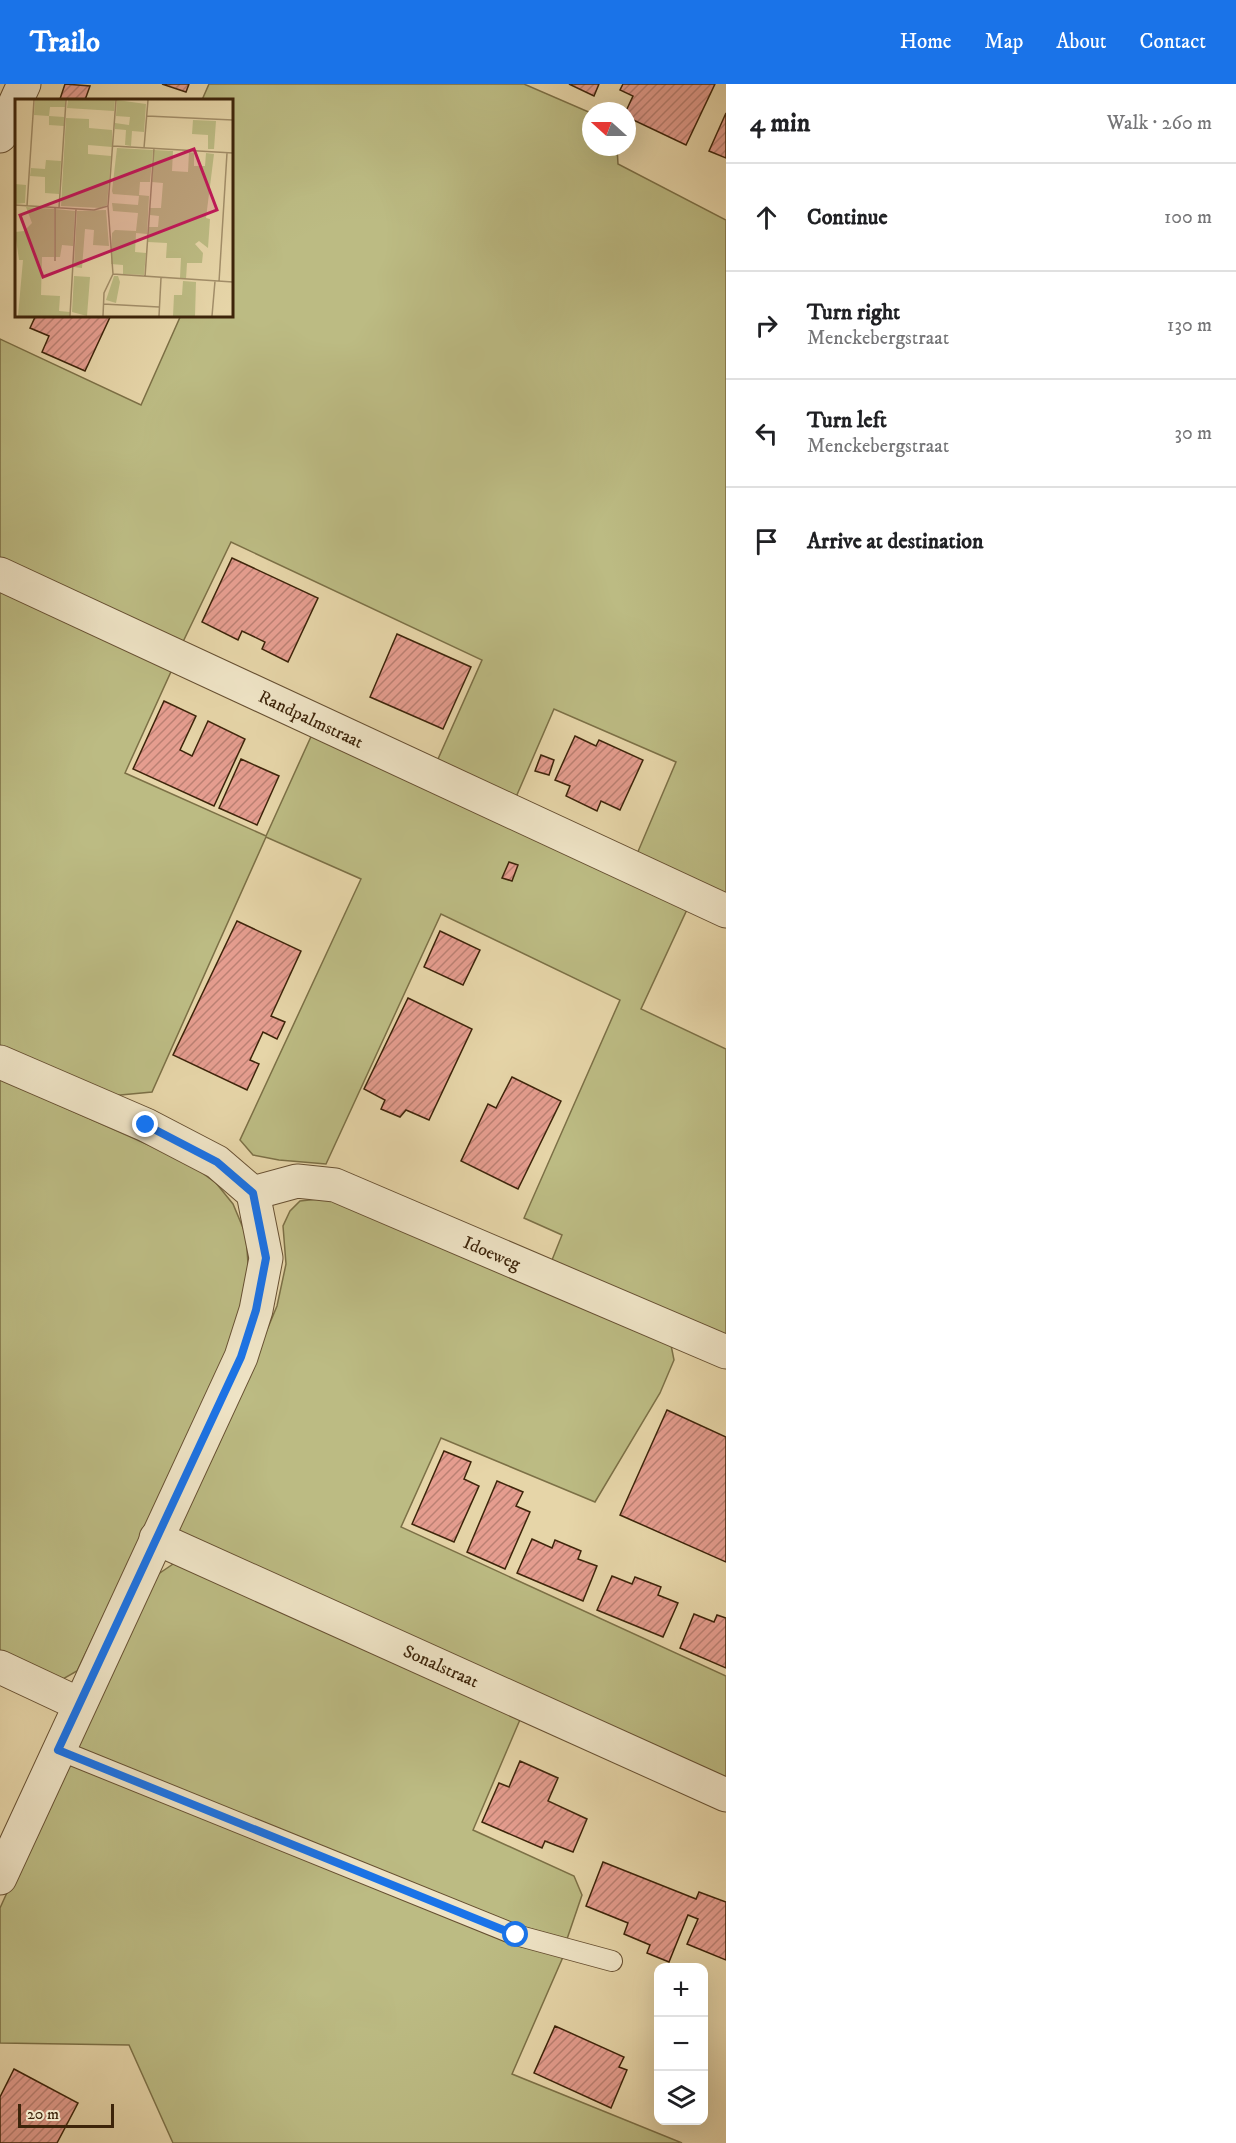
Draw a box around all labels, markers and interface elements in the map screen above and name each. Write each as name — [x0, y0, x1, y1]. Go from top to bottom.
text: Trailo — [30, 25, 100, 60]
text: Home — [900, 29, 952, 55]
text: Map — [985, 29, 1023, 55]
text: About — [1056, 29, 1107, 55]
text: Contact — [1140, 29, 1206, 55]
inset map — [15, 99, 232, 316]
north arrow — [582, 102, 636, 156]
text: 4 min — [750, 107, 810, 140]
text: Walk · 260 m — [1107, 111, 1212, 136]
icon: ahead — [750, 201, 783, 234]
text: Continue — [807, 204, 888, 231]
text: 100 m — [1164, 205, 1212, 230]
text: Turn right — [807, 299, 900, 326]
icon: right — [750, 309, 783, 342]
text: 130 m — [1167, 313, 1212, 338]
text: Menckebergstraat — [807, 326, 949, 351]
text: Turn left — [807, 407, 887, 434]
icon: left — [750, 417, 783, 450]
text: 30 m — [1174, 421, 1212, 446]
text: Menckebergstraat — [807, 434, 949, 459]
icon: arrive — [750, 525, 783, 558]
text: Arrive at destination — [807, 528, 984, 555]
street label: Randpalmstraat — [255, 686, 367, 754]
route end — [132, 1111, 158, 1137]
street label: Idoeweg — [460, 1232, 524, 1276]
street label: Sonalstraat — [399, 1641, 482, 1693]
route start — [502, 1921, 528, 1947]
map controls — [654, 1963, 708, 2125]
button: + — [654, 1963, 708, 2017]
button: − — [654, 2017, 708, 2071]
button: layers — [654, 2071, 708, 2125]
scale bar — [18, 2101, 114, 2128]
text: 20 m — [27, 2104, 59, 2124]

